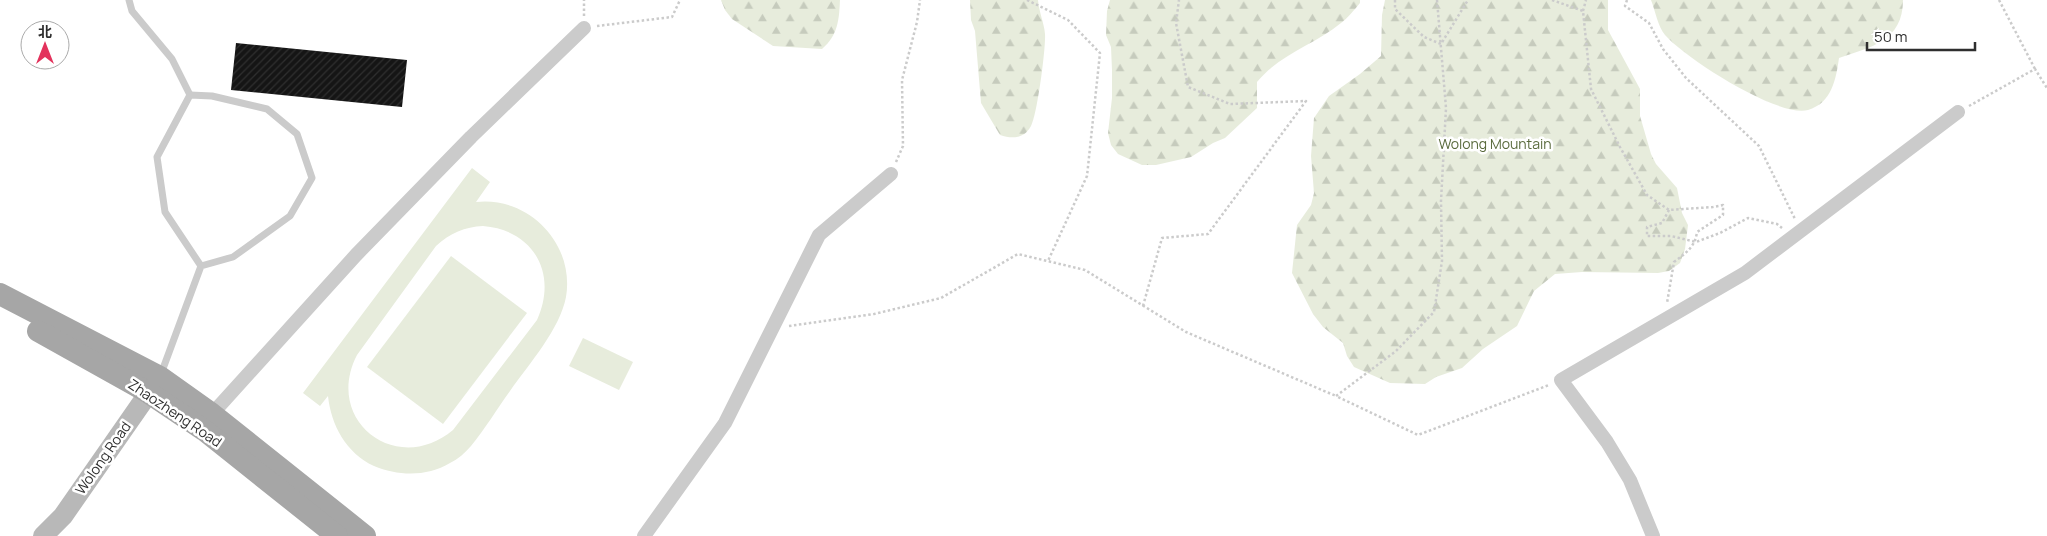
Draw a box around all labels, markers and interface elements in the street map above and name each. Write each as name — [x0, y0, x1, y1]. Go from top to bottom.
north arrow — [20, 20, 70, 70]
scale bar — [1867, 20, 1974, 52]
text: 北 — [38, 22, 52, 41]
text: 50 m — [1874, 26, 1908, 47]
park label: Wolong Mountain — [1438, 134, 1552, 153]
street label: Zhaozheng Road — [125, 374, 226, 451]
street label: Wolong Road — [71, 418, 135, 498]

